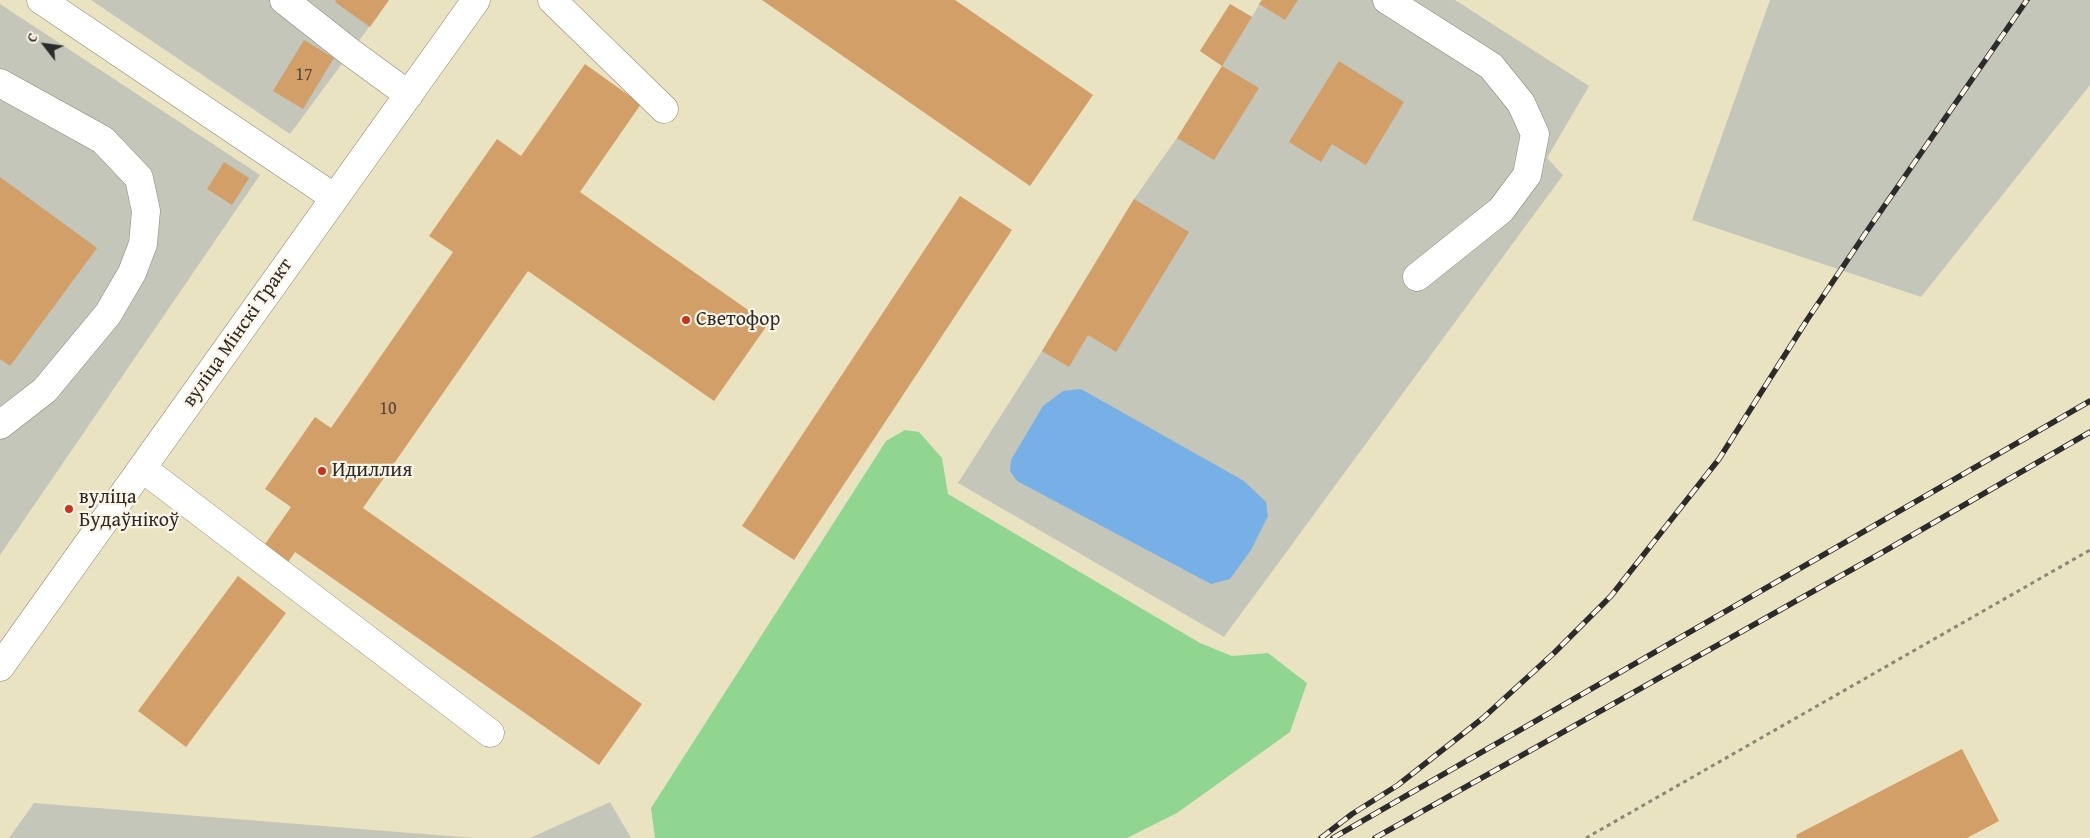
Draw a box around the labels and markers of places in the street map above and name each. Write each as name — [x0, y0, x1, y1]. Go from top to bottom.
place label: Светофор — [696, 308, 780, 332]
marker: Светофор — [680, 314, 692, 326]
place label: Идиллия — [332, 459, 412, 483]
marker: Идиллия — [316, 465, 328, 477]
place label: вуліца Будаўнікоў — [79, 486, 179, 533]
marker: вуліца Будаўнікоў — [63, 503, 75, 515]

